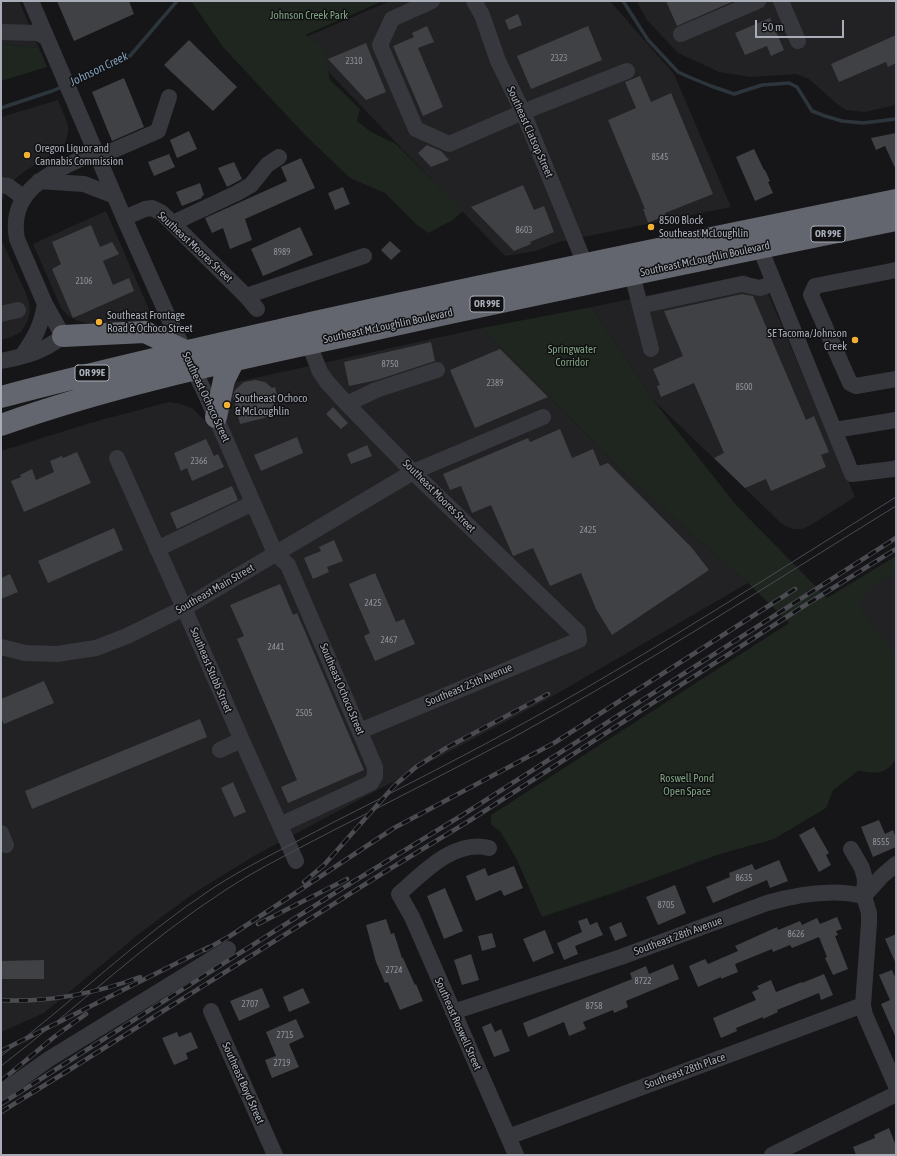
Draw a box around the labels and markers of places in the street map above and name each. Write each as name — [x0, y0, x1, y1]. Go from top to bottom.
place label: Oregon Liquor and Cannabis Commission — [35, 142, 123, 168]
marker: Oregon Liquor and Cannabis Commission — [22, 150, 32, 160]
place label: 8500 Block Southeast McLoughlin — [659, 214, 748, 240]
marker: 8500 Block Southeast McLoughlin — [646, 222, 656, 232]
place label: Southeast Frontage Road & Ochoco Street — [107, 309, 193, 335]
marker: Southeast Frontage Road & Ochoco Street — [94, 317, 104, 327]
place label: SE Tacoma/Johnson Creek — [767, 327, 847, 353]
marker: SE Tacoma/Johnson Creek — [850, 335, 860, 345]
place label: Southeast Ochoco & McLoughlin — [235, 392, 308, 418]
marker: Southeast Ochoco & McLoughlin — [222, 400, 232, 410]

